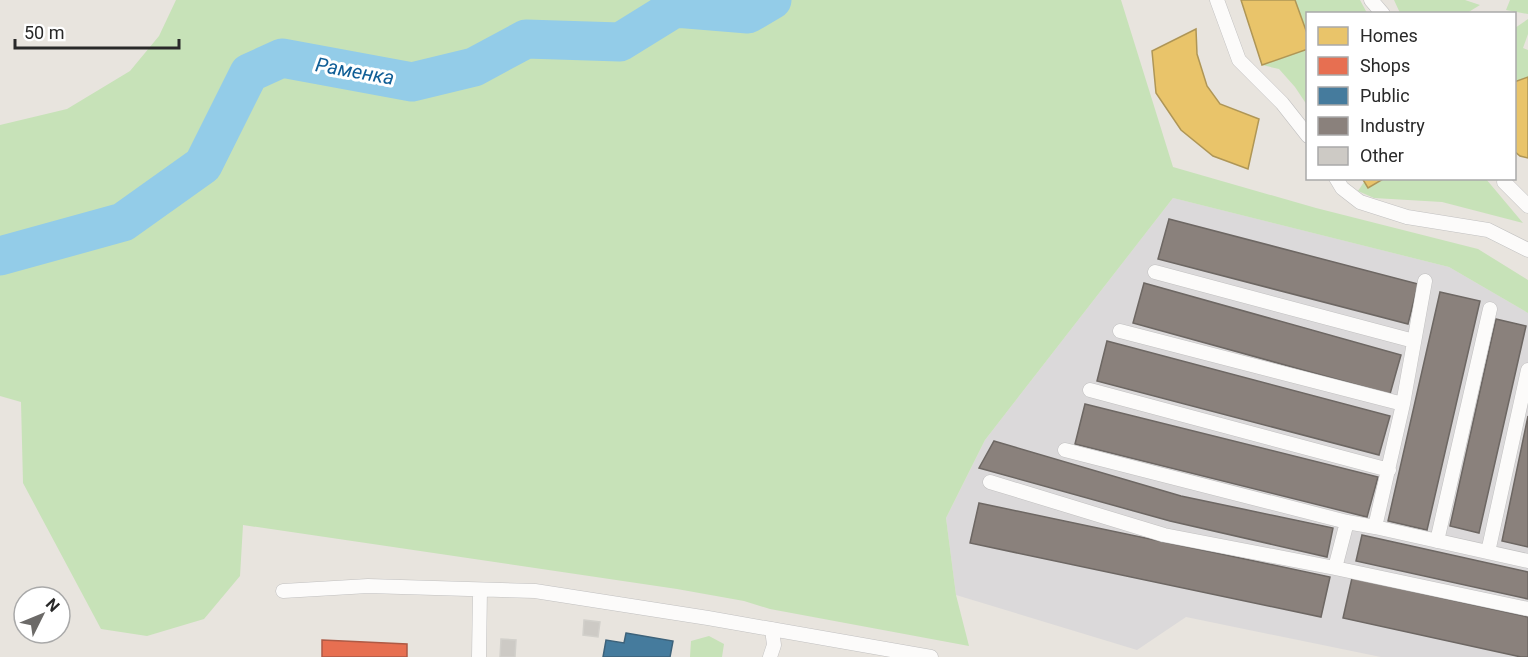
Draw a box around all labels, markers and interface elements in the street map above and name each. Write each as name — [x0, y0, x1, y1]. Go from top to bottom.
scale bar — [15, 12, 178, 50]
legend — [1306, 12, 1516, 180]
text: 50 m — [24, 22, 64, 43]
text: Homes — [1360, 25, 1418, 46]
water label: Раменка — [314, 52, 396, 90]
text: Shops — [1360, 55, 1410, 76]
text: Public — [1360, 85, 1410, 106]
text: Industry — [1360, 115, 1425, 136]
text: Other — [1360, 145, 1404, 166]
north arrow — [12, 585, 72, 645]
text: N — [42, 595, 63, 616]

